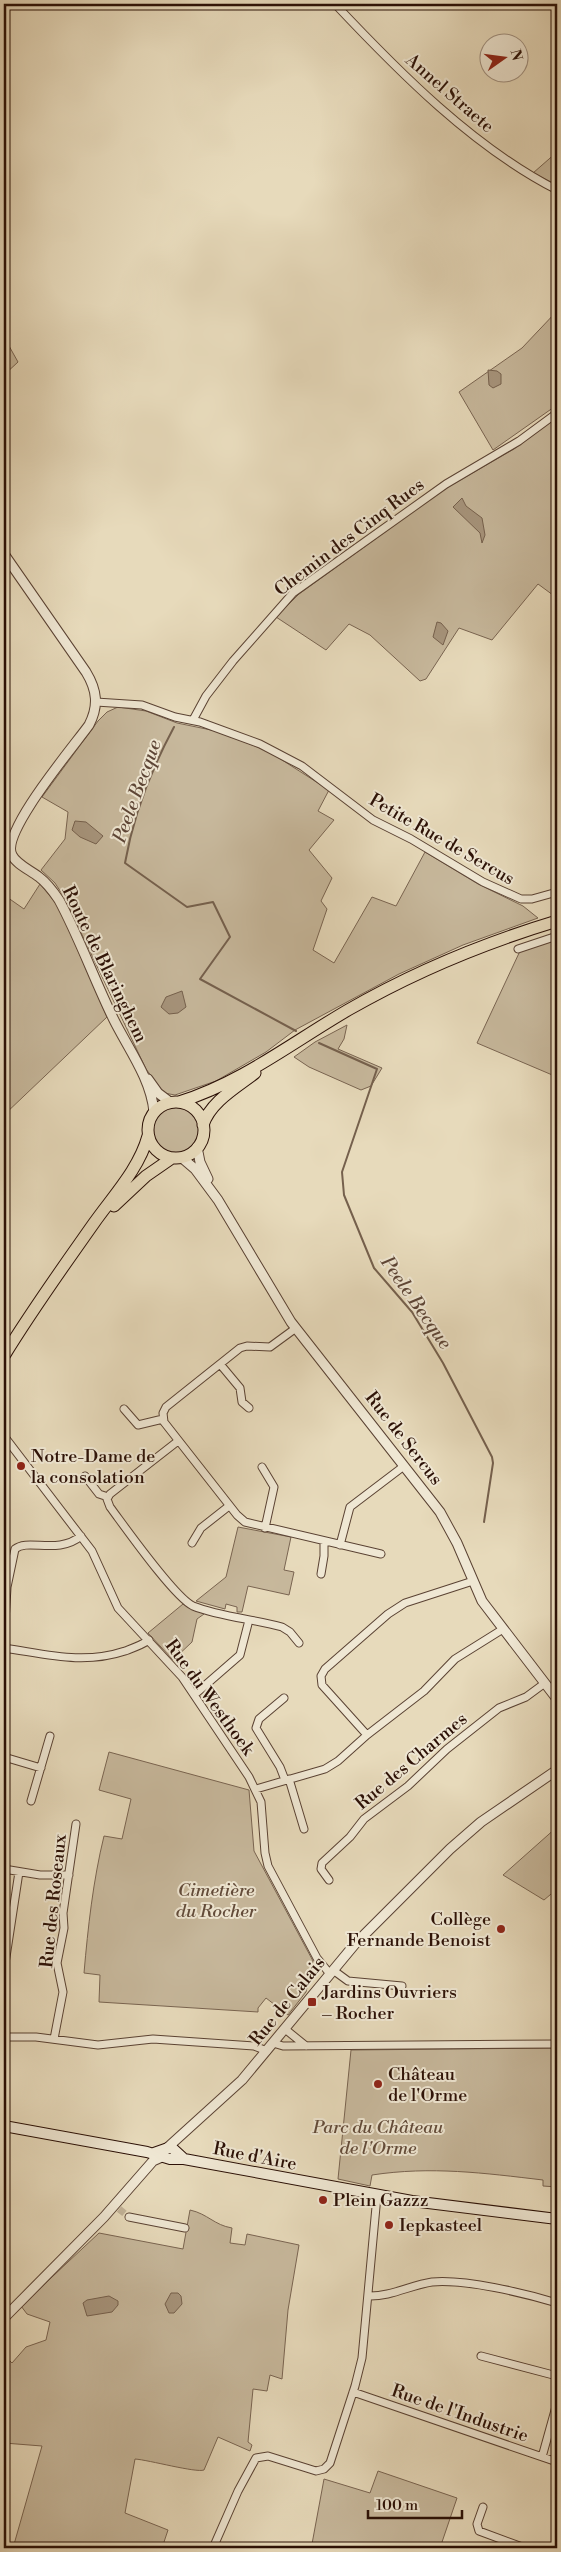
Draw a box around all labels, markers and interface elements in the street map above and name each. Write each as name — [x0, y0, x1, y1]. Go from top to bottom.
north arrow — [478, 32, 528, 82]
street label: Annel Straete — [400, 48, 499, 138]
text: N — [506, 48, 526, 63]
street label: Chemin des Cinq Rues — [270, 473, 429, 601]
water label: Peele Becque — [107, 736, 167, 847]
street label: Petite Rue de Sercus — [365, 788, 519, 890]
street label: Route de Blaringhem — [57, 882, 153, 1047]
water label: Peele Becque — [375, 1251, 457, 1354]
street label: Rue de Sercus — [360, 1387, 447, 1490]
place label: Notre-Dame de la consolation — [31, 1445, 155, 1489]
marker: Notre-Dame de la consolation — [15, 1460, 27, 1472]
street label: Rue du Westhoek — [160, 1635, 260, 1761]
street label: Rue des Charmes — [351, 1708, 472, 1815]
street label: Rue des Roseaux — [35, 1832, 72, 1969]
park label: Cimetière du Rocher — [176, 1879, 257, 1923]
place label: Collège Fernande Benoist — [347, 1908, 492, 1952]
marker: Collège Fernande Benoist — [495, 1923, 507, 1935]
street label: Rue de Calais — [244, 1952, 330, 2051]
place label: Jardins Ouvriers – Rocher — [321, 1981, 457, 2025]
marker: Jardins Ouvriers – Rocher — [306, 1996, 318, 2008]
place label: Château de l'Orme — [388, 2063, 467, 2107]
marker: Château de l'Orme — [372, 2078, 384, 2090]
park label: Parc du Château de l'Orme — [312, 2116, 444, 2160]
street label: Rue d'Aire — [211, 2137, 299, 2176]
place label: Plein Gazzz — [333, 2189, 428, 2212]
marker: Plein Gazzz — [317, 2194, 329, 2206]
place label: Iepkasteel — [399, 2214, 483, 2237]
marker: Iepkasteel — [383, 2219, 395, 2231]
street label: Rue de l'Industrie — [388, 2379, 531, 2448]
scale bar — [368, 2487, 462, 2519]
text: 100 m — [376, 2496, 418, 2515]

